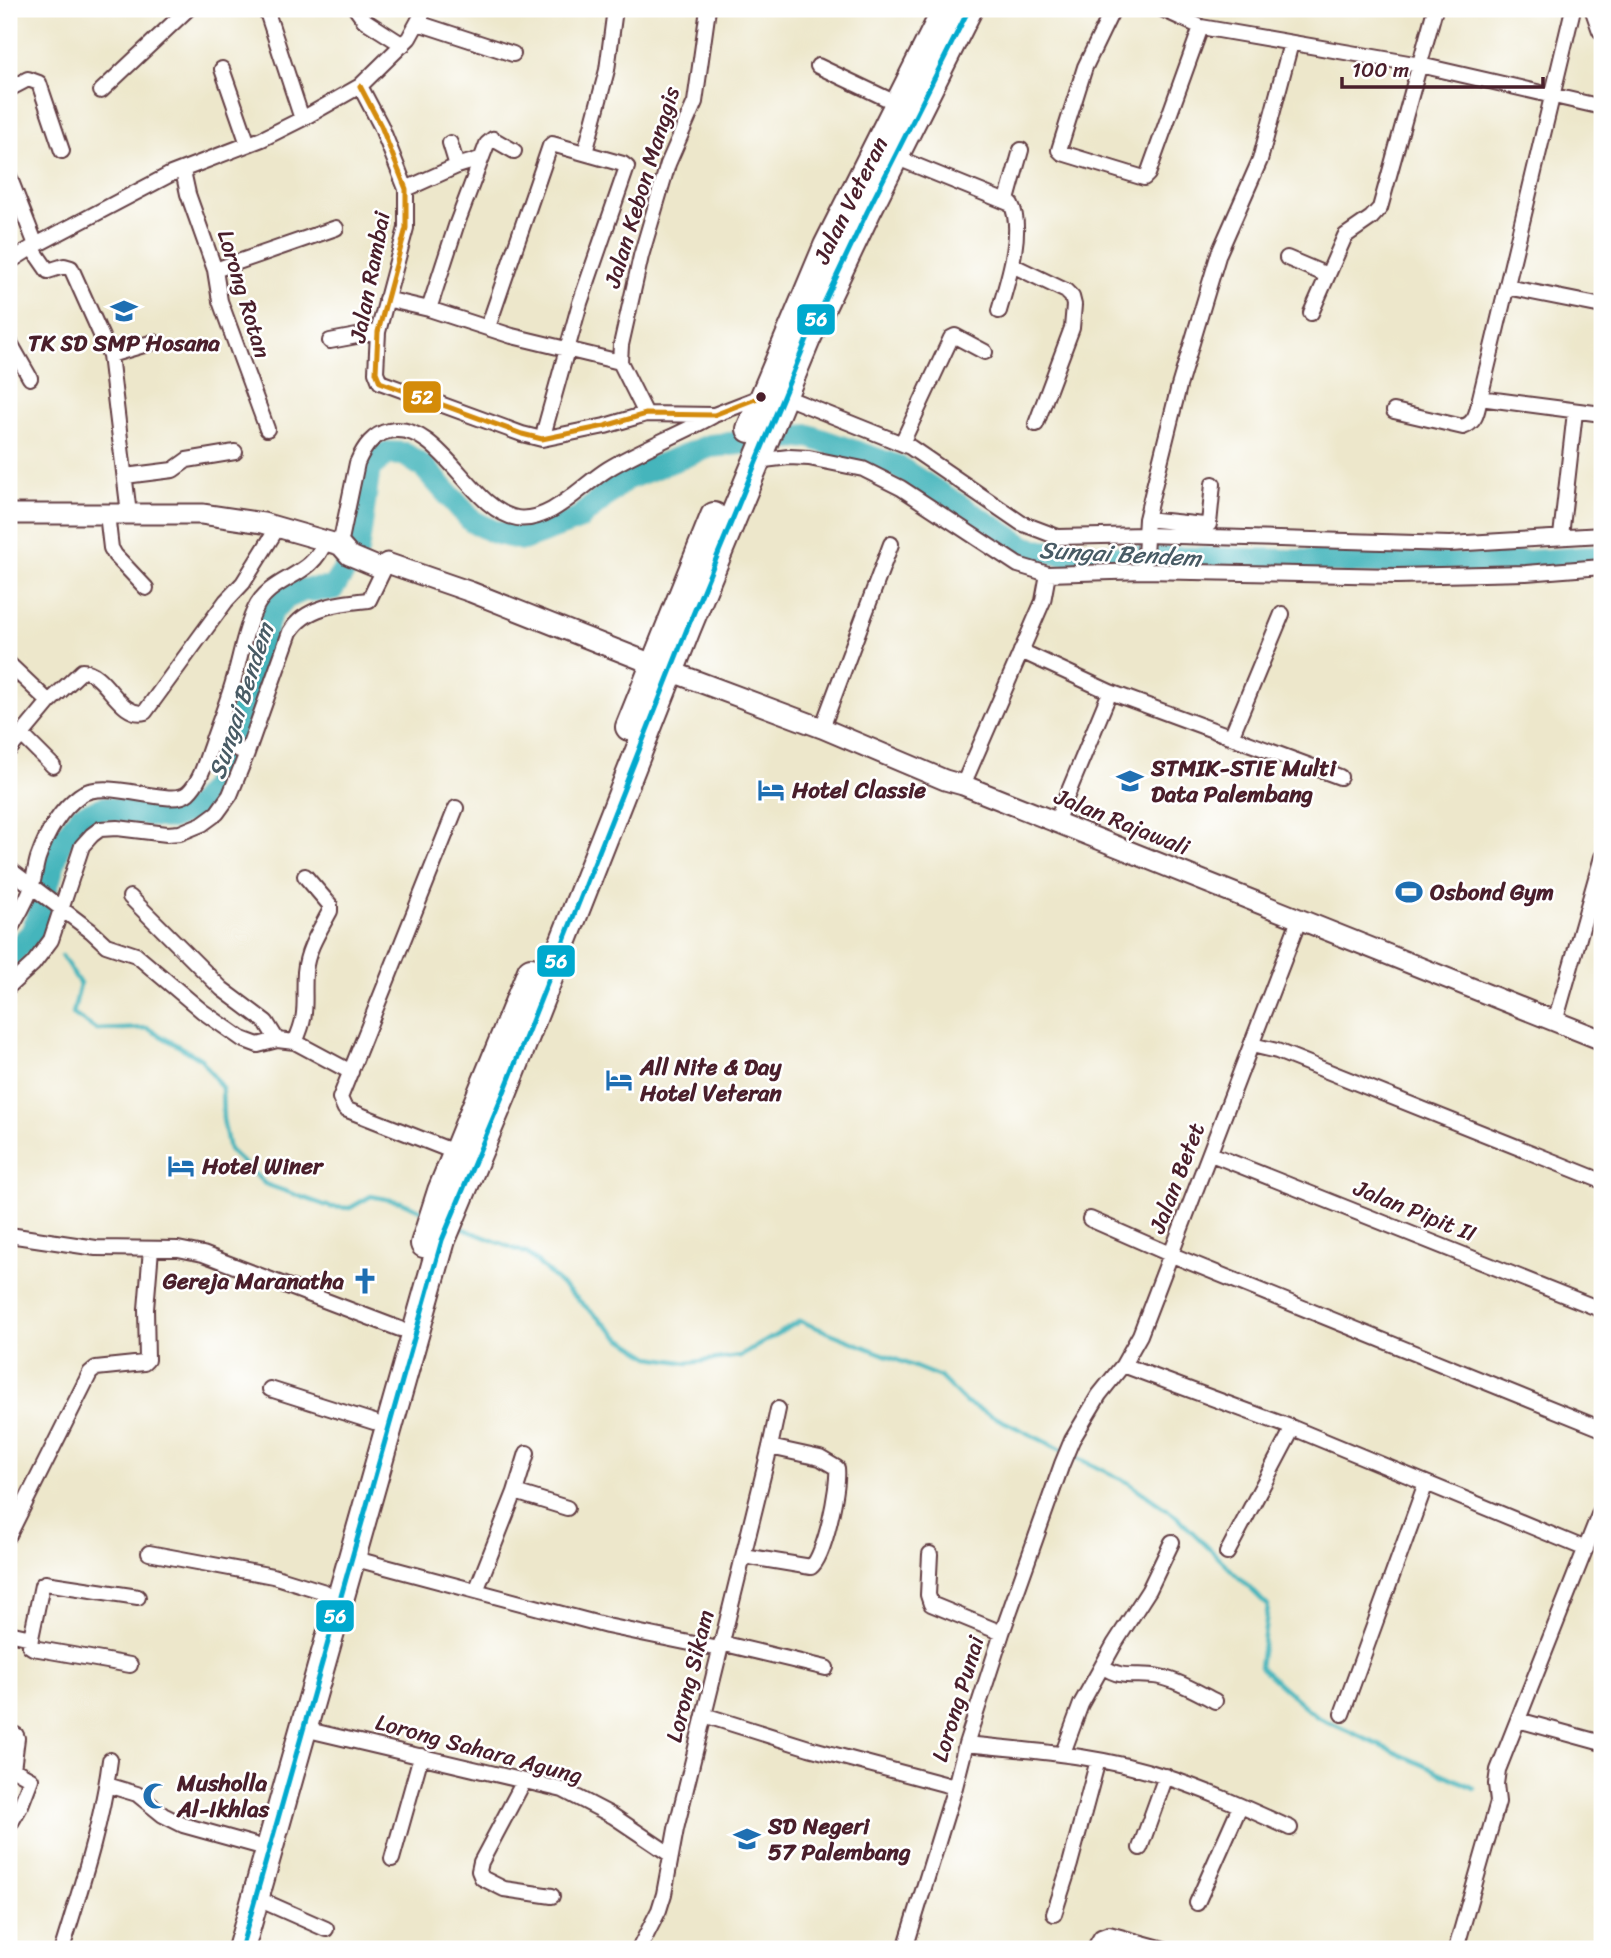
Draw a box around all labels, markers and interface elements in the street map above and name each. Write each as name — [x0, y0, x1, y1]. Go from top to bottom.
scale bar — [1342, 46, 1543, 90]
text: 100 m — [1352, 51, 1409, 89]
street label: Jalan Kebon Manggis — [592, 81, 692, 294]
street label: Jalan Veteran — [801, 129, 899, 271]
street label: Jalan Rambai — [337, 207, 403, 347]
street label: Lorong Rotan — [205, 225, 283, 363]
school or university icon: TK SD SMP Hosana — [109, 296, 139, 326]
line badge: 56 — [796, 303, 836, 336]
text: 56 — [805, 303, 827, 336]
place label: TK SD SMP Hosana — [28, 323, 220, 364]
line badge: 52 — [402, 380, 442, 414]
text: 52 — [411, 381, 433, 414]
unlabelled marker — [754, 390, 768, 404]
water label: Sungai Bendem — [1038, 529, 1203, 579]
water label: Sungai Bendem — [196, 616, 286, 784]
place label: STMIK-STIE Multi Data Palembang — [1150, 748, 1337, 815]
school or university icon: STMIK-STIE Multi Data Palembang — [1115, 766, 1145, 796]
place label: Hotel Classie — [791, 770, 926, 811]
hotel icon: Hotel Classie — [756, 775, 786, 805]
street label: Jalan Rajawali — [1047, 776, 1197, 868]
place label: Osbond Gym — [1430, 872, 1554, 913]
sports icon: Osbond Gym — [1394, 877, 1424, 907]
line badge: 56 — [536, 944, 576, 978]
text: 56 — [545, 945, 567, 978]
place label: All Nite & Day Hotel Veteran — [639, 1047, 782, 1114]
hotel icon: All Nite & Day Hotel Veteran — [604, 1065, 634, 1095]
street label: Jalan Betet — [1137, 1117, 1217, 1240]
place label: Hotel Winer — [201, 1146, 325, 1187]
hotel icon: Hotel Winer — [166, 1151, 196, 1181]
street label: Jalan Pipit II — [1346, 1167, 1483, 1254]
place label: Gereja Maranatha — [162, 1261, 344, 1302]
church icon: Gereja Maranatha — [350, 1266, 380, 1296]
line badge: 56 — [315, 1599, 355, 1633]
text: 56 — [324, 1600, 346, 1633]
street label: Lorong Sikam — [654, 1605, 726, 1747]
street label: Lorong Punai — [919, 1630, 997, 1767]
street label: Lorong Sahara Agung — [371, 1702, 588, 1796]
place label: Musholla Al-Ikhlas — [176, 1763, 270, 1830]
mosque icon: Musholla Al-Ikhlas — [141, 1781, 171, 1811]
place label: SD Negeri 57 Palembang — [767, 1806, 911, 1873]
school or university icon: SD Negeri 57 Palembang — [732, 1824, 762, 1854]

